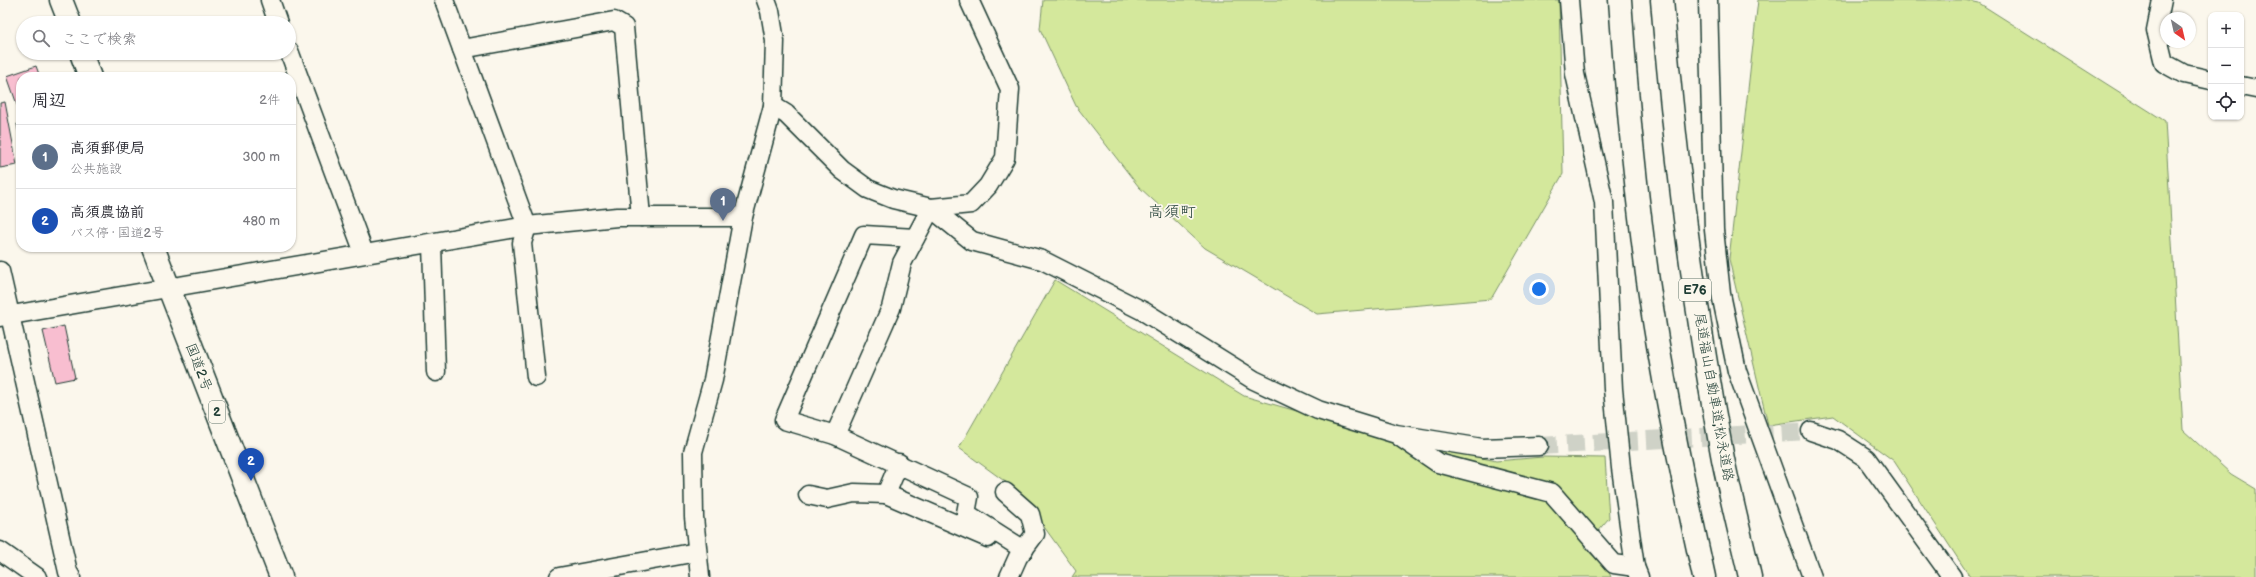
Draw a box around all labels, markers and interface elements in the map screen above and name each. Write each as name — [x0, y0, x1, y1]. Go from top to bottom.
north arrow — [2160, 12, 2196, 48]
map controls — [2208, 12, 2244, 120]
button: + — [2208, 12, 2244, 48]
search box — [16, 16, 296, 60]
icon: search — [30, 27, 52, 49]
text: ここで検索 — [62, 30, 137, 49]
button: − — [2208, 48, 2244, 84]
button: locate — [2208, 84, 2244, 120]
text: 周辺 — [32, 91, 66, 111]
text: 2件 — [259, 92, 280, 108]
text: 高須郵便局 — [70, 139, 145, 158]
text: 1 — [42, 149, 48, 165]
text: 300 m — [242, 149, 280, 165]
text: 公共施設 — [70, 161, 122, 177]
pin: 1 — [710, 188, 736, 221]
text: 高須農協前 — [70, 203, 145, 222]
district label: 高須町 — [1148, 203, 1196, 222]
text: 2 — [41, 213, 49, 229]
text: 480 m — [243, 213, 280, 229]
text: バス停 · 国道2号 — [70, 225, 164, 241]
your location — [1529, 279, 1549, 299]
road number: E76 — [1679, 279, 1711, 301]
street label: 尾道福山自動車道;松永道路 — [1691, 311, 1737, 483]
street label: 国道2号 — [182, 340, 216, 394]
road number: 2 — [209, 401, 225, 423]
pin: 2 — [238, 448, 264, 481]

